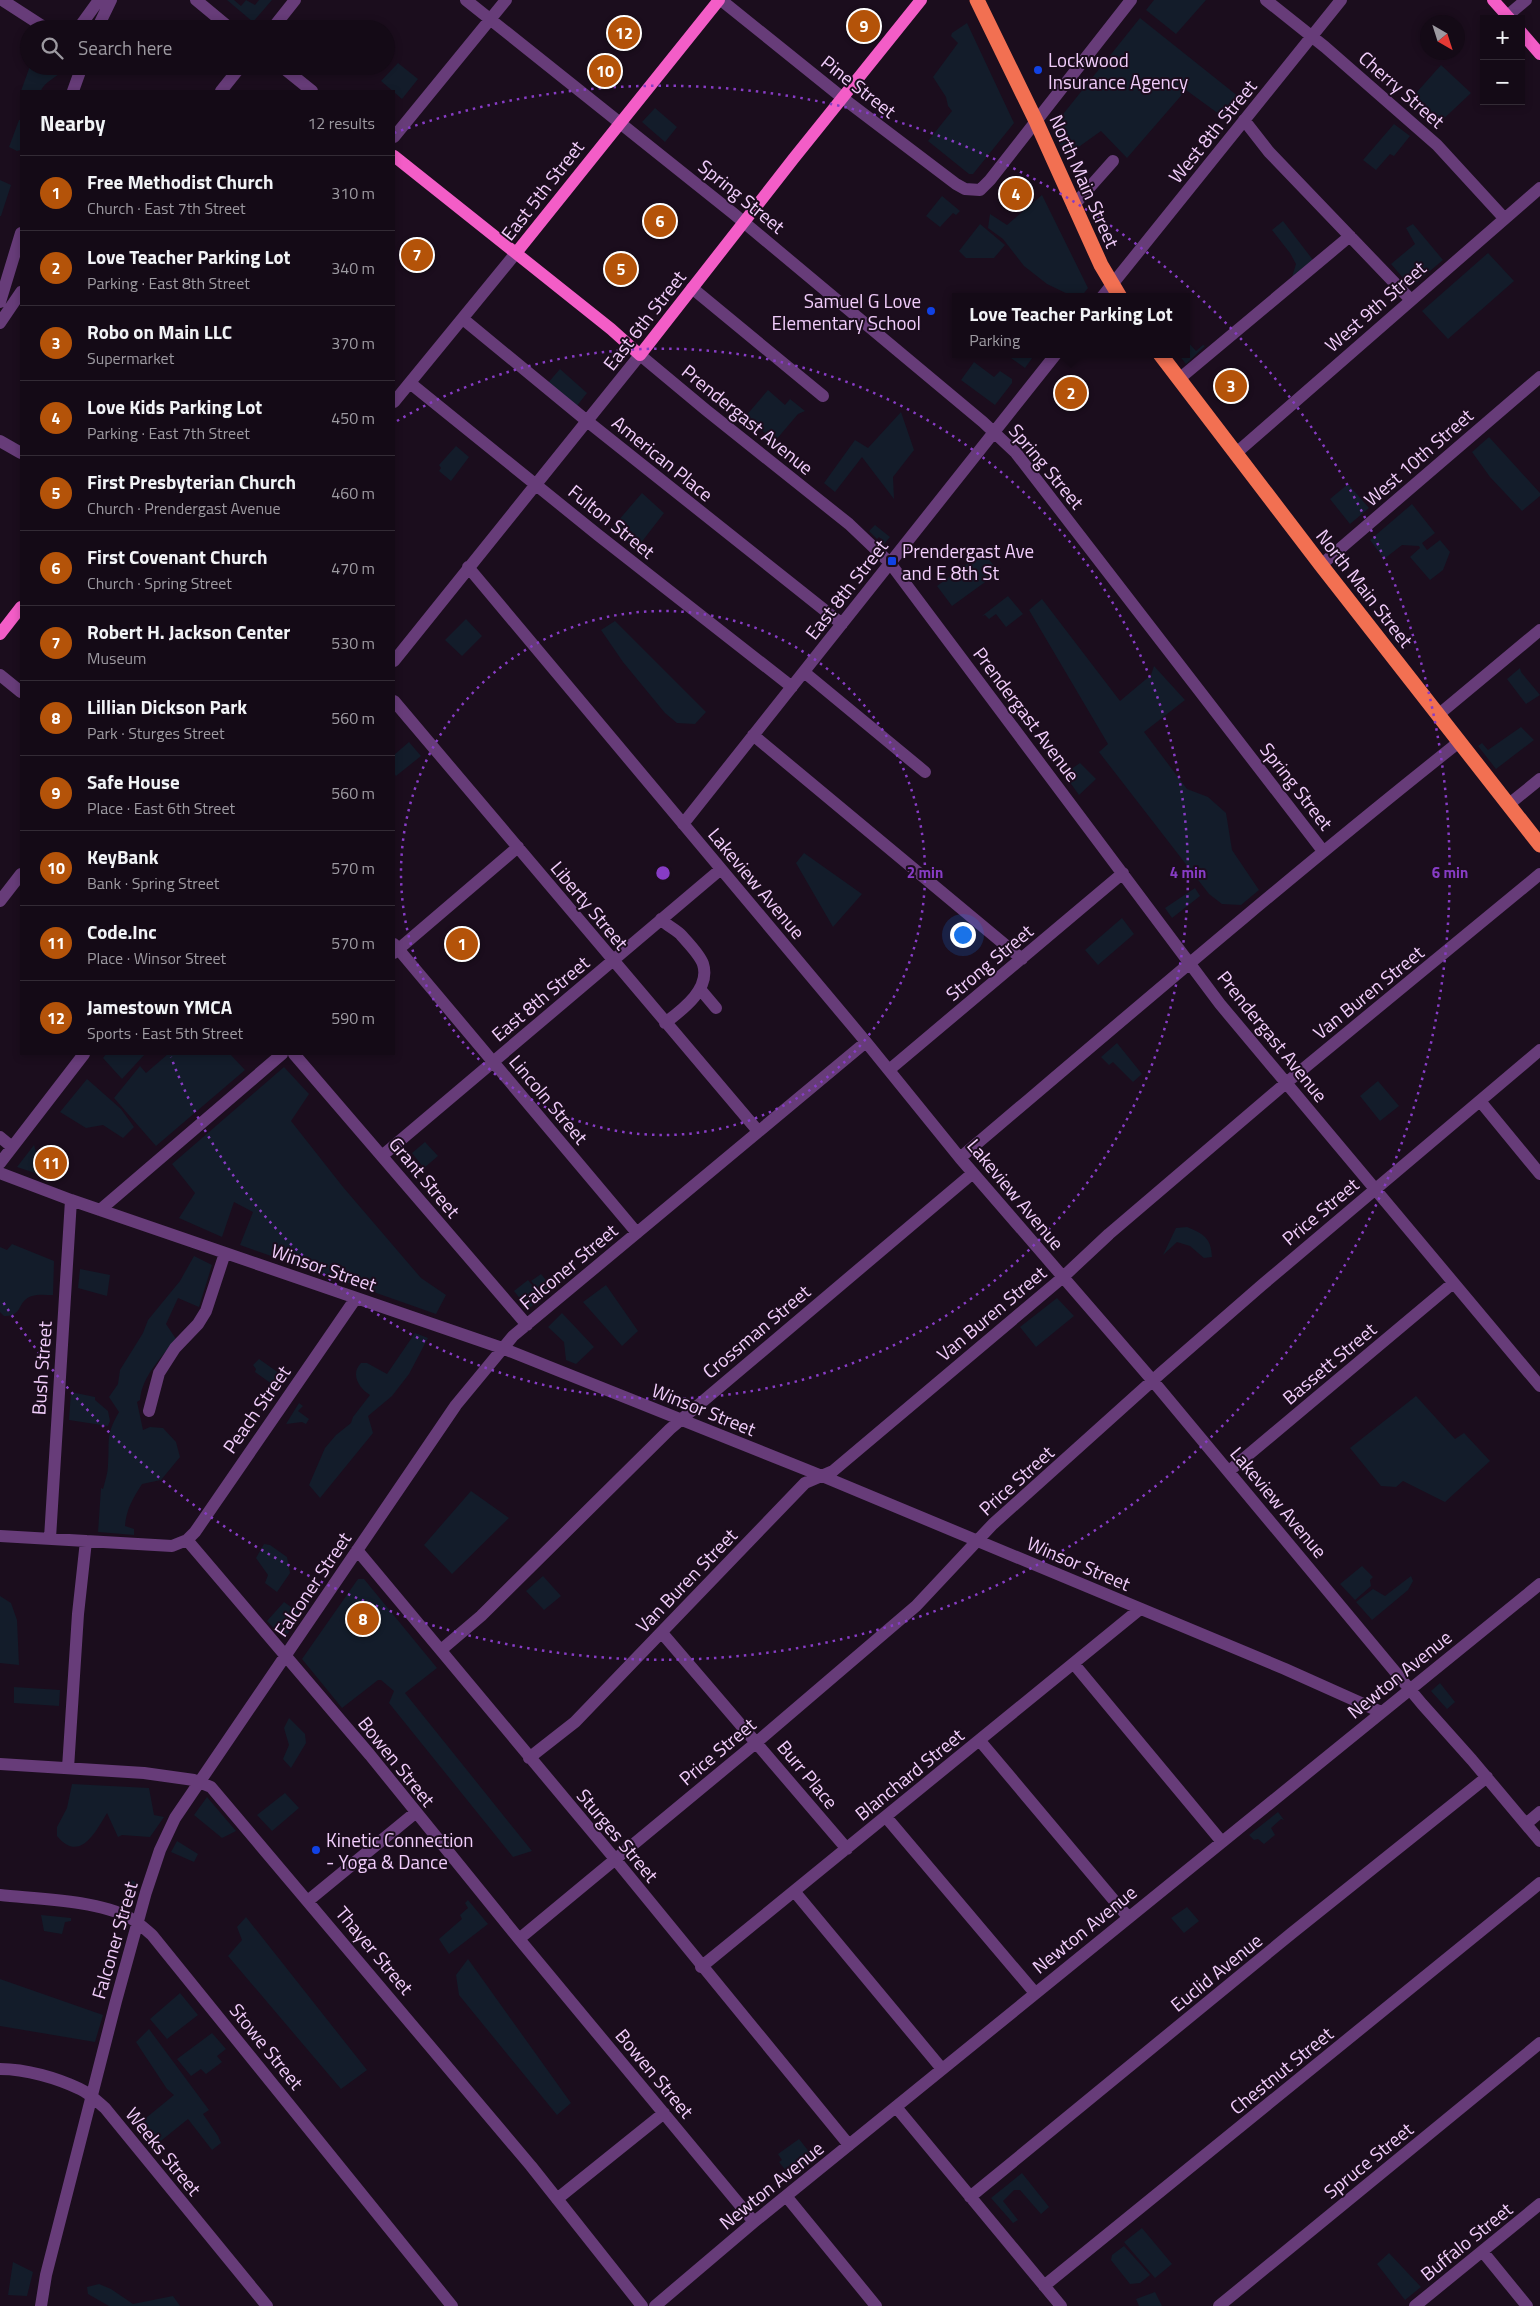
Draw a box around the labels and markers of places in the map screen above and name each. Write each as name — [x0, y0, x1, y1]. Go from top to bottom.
pin: 9 — [848, 7, 880, 45]
pin: 12 — [608, 14, 640, 52]
place label: Lockwood Insurance Agency — [1048, 45, 1188, 96]
pin: 10 — [589, 52, 621, 90]
marker: Lockwood Insurance Agency — [1032, 64, 1044, 76]
pin: 4 — [1000, 175, 1032, 213]
pin: 6 — [644, 202, 676, 240]
pin: 7 — [401, 236, 433, 274]
pin: 5 — [605, 250, 637, 288]
place label: Samuel G Love Elementary School — [772, 286, 921, 337]
marker: Samuel G Love Elementary School — [925, 305, 937, 317]
pin: 3 — [1215, 367, 1247, 405]
pin: 2 — [1055, 374, 1087, 412]
place label: Prendergast Ave and E 8th St — [902, 536, 1034, 587]
marker: Prendergast Ave and E 8th St — [886, 555, 898, 567]
centre of rings — [654, 864, 672, 882]
pin: 1 — [446, 925, 478, 963]
pin: 11 — [35, 1144, 67, 1182]
pin: 8 — [347, 1600, 379, 1638]
place label: Kinetic Connection - Yoga & Dance — [326, 1825, 474, 1876]
marker: Kinetic Connection - Yoga & Dance — [310, 1844, 322, 1856]

